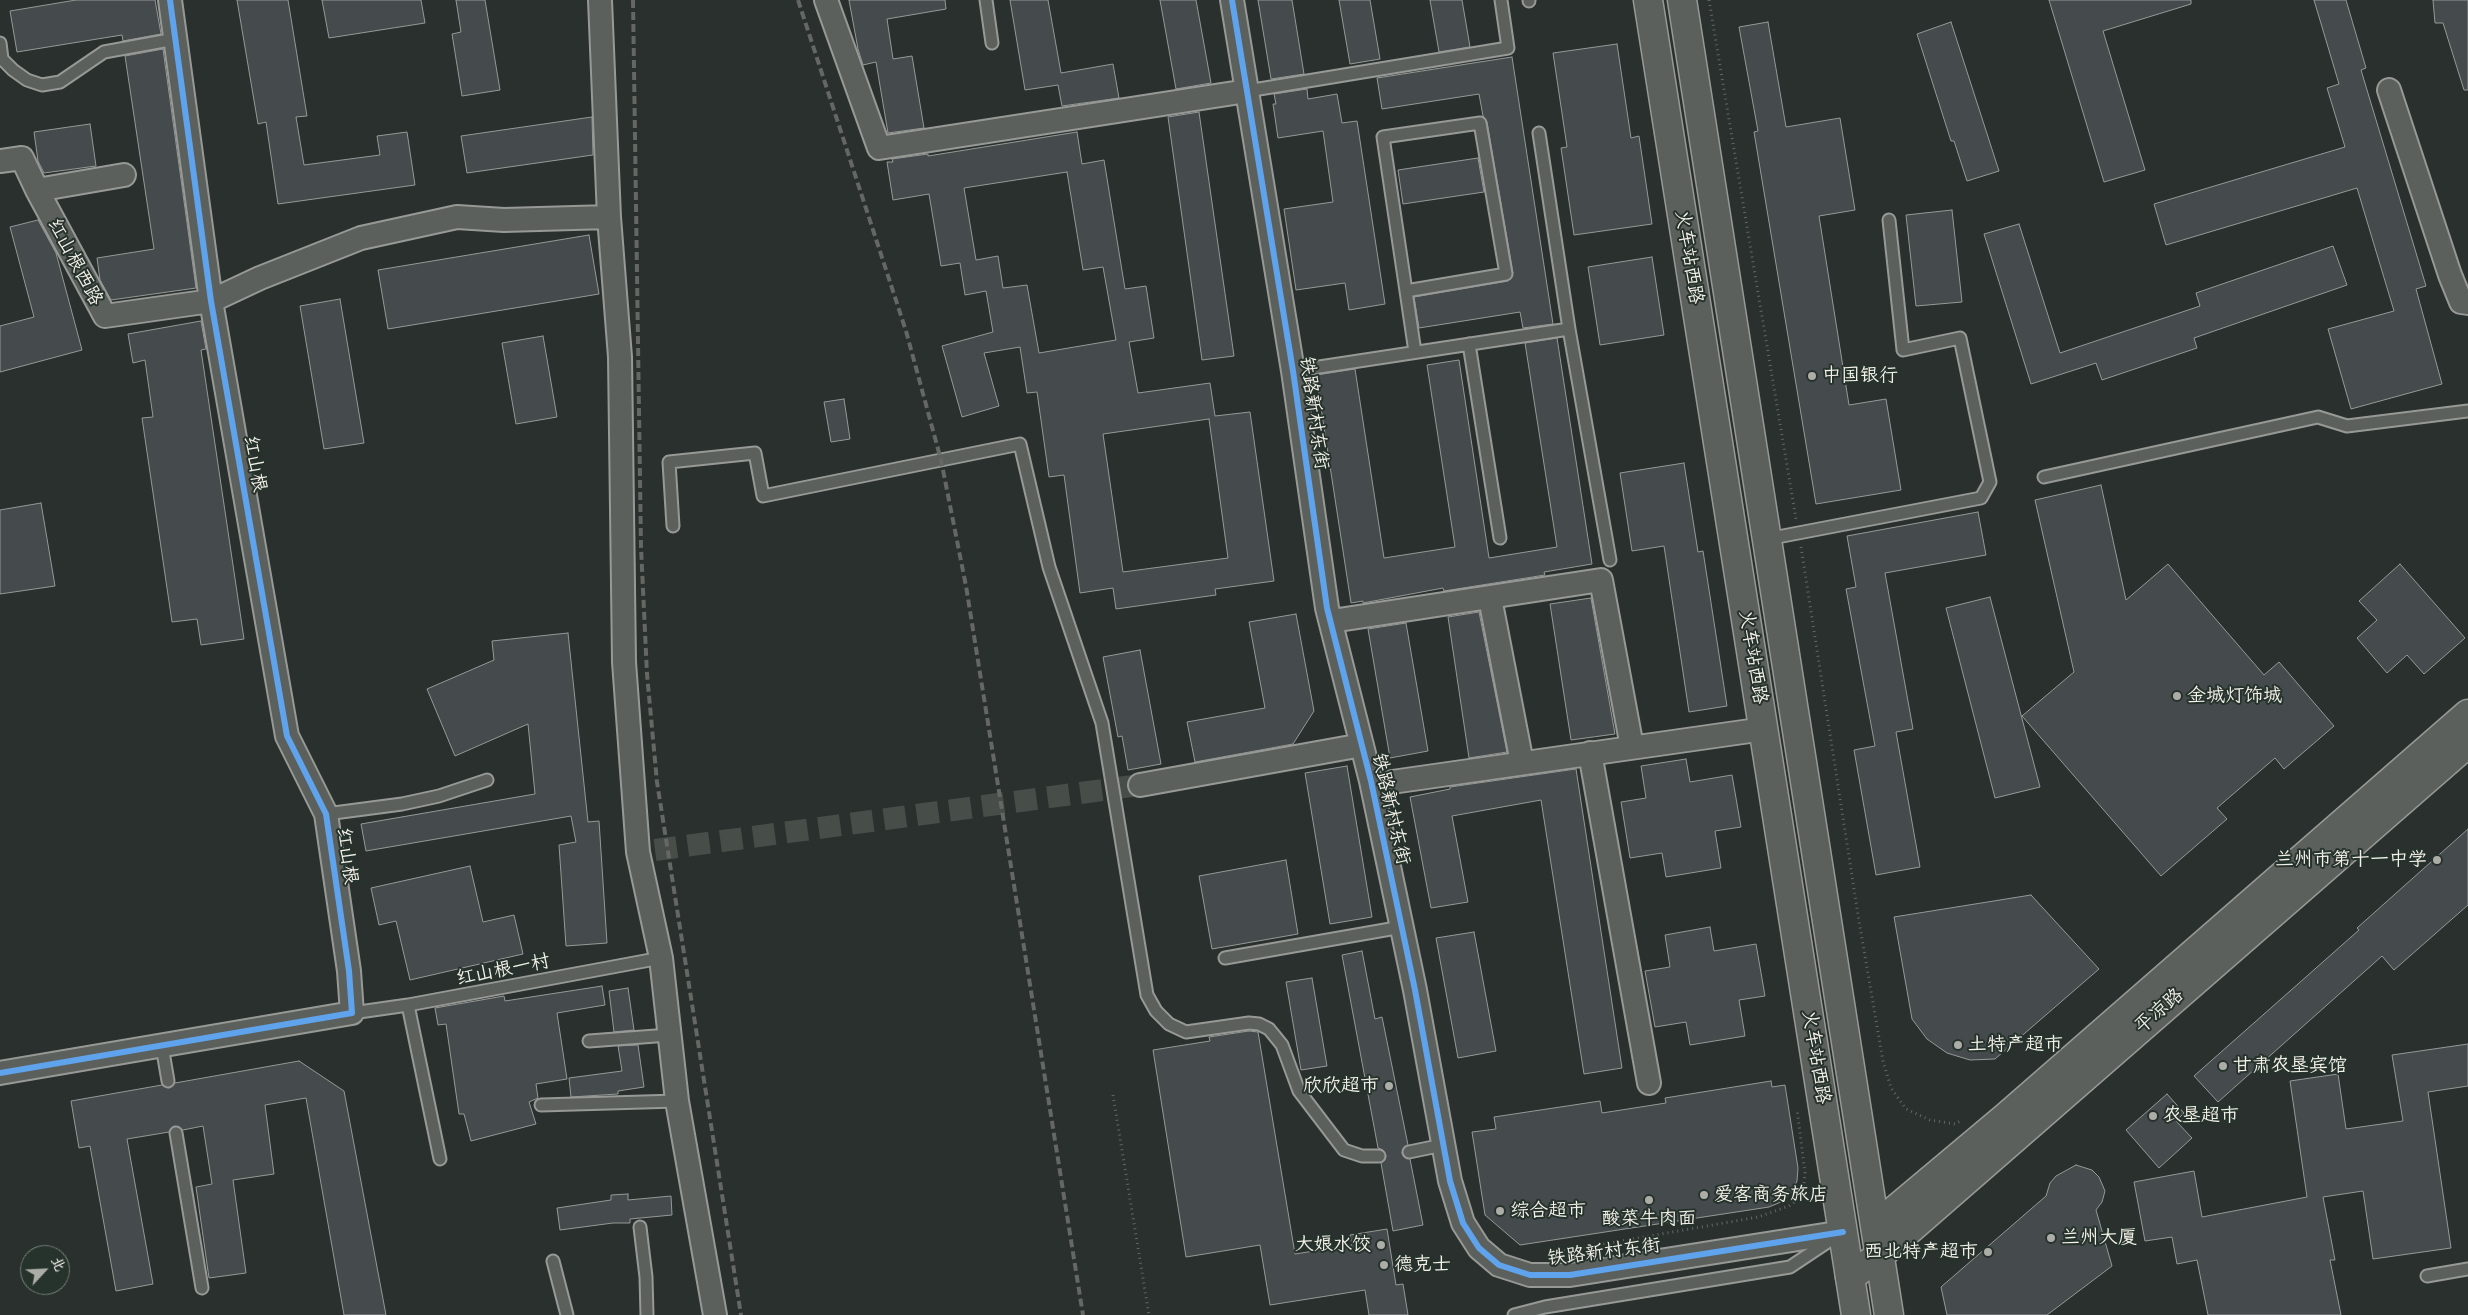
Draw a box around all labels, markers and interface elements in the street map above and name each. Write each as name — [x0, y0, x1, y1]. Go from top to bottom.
street label: 火车站西路 — [1670, 208, 1708, 306]
street label: 红山根西路 — [43, 215, 107, 309]
street label: 铁路新村东街 — [1295, 355, 1333, 471]
place label: 中国银行 — [1822, 365, 1898, 387]
marker: 中国银行 — [1806, 370, 1818, 382]
street label: 红山根 — [239, 434, 271, 494]
street label: 火车站西路 — [1734, 608, 1772, 706]
place label: 金城灯饰城 — [2187, 685, 2282, 707]
marker: 金城灯饰城 — [2171, 690, 2183, 702]
street label: 铁路新村东街 — [1367, 751, 1415, 867]
street label: 红山根 — [332, 826, 362, 886]
place label: 兰州市第十一中学 — [2275, 849, 2427, 871]
marker: 兰州市第十一中学 — [2431, 854, 2443, 866]
street label: 红山根一村 — [454, 950, 552, 990]
street label: 平凉路 — [2130, 984, 2188, 1038]
street label: 火车站西路 — [1797, 1008, 1835, 1106]
place label: 土特产超市 — [1968, 1034, 2063, 1056]
marker: 土特产超市 — [1952, 1039, 1964, 1051]
place label: 甘肃农垦宾馆 — [2233, 1055, 2347, 1077]
marker: 甘肃农垦宾馆 — [2217, 1060, 2229, 1072]
place label: 欣欣超市 — [1303, 1075, 1379, 1097]
marker: 欣欣超市 — [1383, 1080, 1395, 1092]
place label: 农垦超市 — [2163, 1105, 2239, 1127]
marker: 农垦超市 — [2147, 1110, 2159, 1122]
place label: 爱客商务旅店 — [1714, 1184, 1828, 1206]
marker: 爱客商务旅店 — [1698, 1189, 1710, 1201]
marker: 酸菜牛肉面 — [1643, 1194, 1655, 1206]
place label: 综合超市 — [1510, 1200, 1586, 1222]
marker: 综合超市 — [1494, 1205, 1506, 1217]
place label: 酸菜牛肉面 — [1602, 1208, 1696, 1230]
place label: 兰州大厦 — [2061, 1227, 2137, 1249]
marker: 兰州大厦 — [2045, 1232, 2057, 1244]
place label: 大娘水饺 — [1295, 1234, 1371, 1256]
street label: 铁路新村东街 — [1546, 1234, 1662, 1270]
marker: 大娘水饺 — [1375, 1239, 1387, 1251]
place label: 西北特产超市 — [1864, 1241, 1978, 1263]
north arrow — [20, 1245, 70, 1295]
marker: 西北特产超市 — [1982, 1246, 1994, 1258]
text: 北 — [47, 1254, 69, 1274]
place label: 德克士 — [1394, 1254, 1451, 1276]
marker: 德克士 — [1378, 1259, 1390, 1271]

